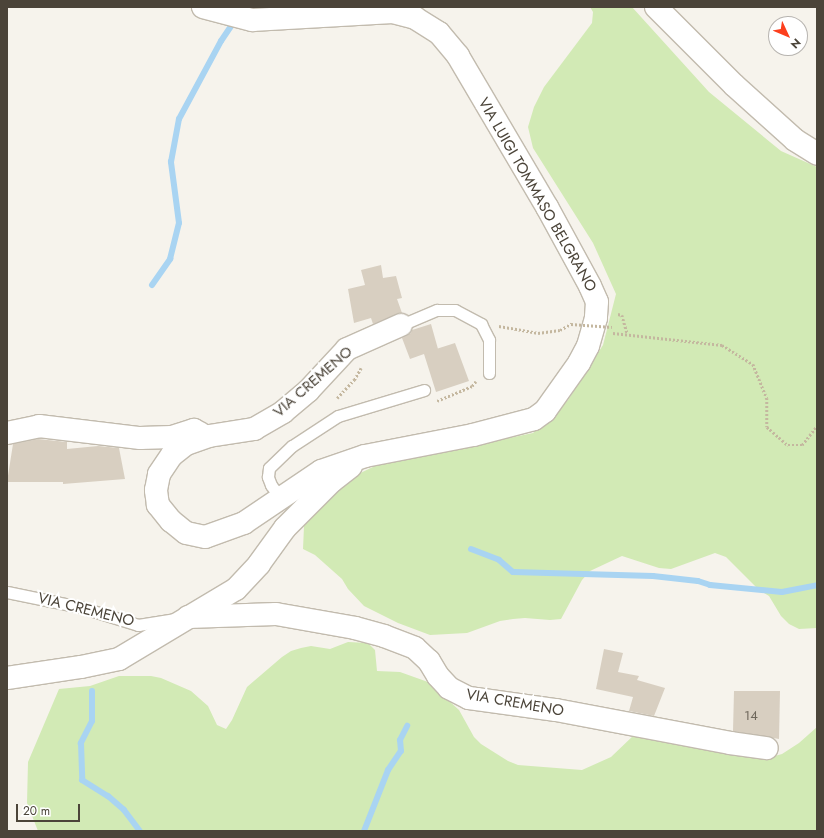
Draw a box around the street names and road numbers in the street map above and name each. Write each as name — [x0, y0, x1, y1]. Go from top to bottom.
street label: VIA LUIGI TOMMASO BELGRANO — [474, 95, 600, 295]
street label: VIA CREMENO — [270, 343, 356, 421]
street label: VIA CREMENO — [36, 589, 136, 631]
street label: VIA CREMENO — [465, 686, 565, 720]

